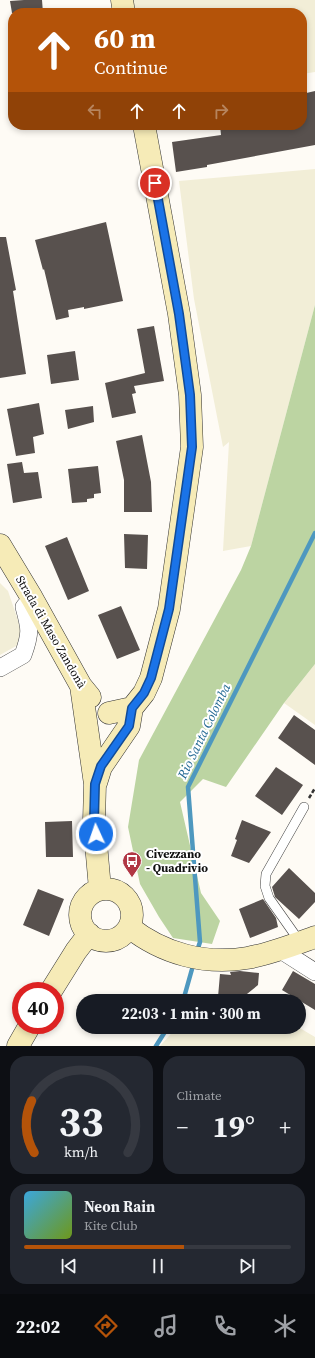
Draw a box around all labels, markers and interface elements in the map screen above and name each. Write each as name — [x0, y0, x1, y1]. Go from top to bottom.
text: 60 m — [94, 19, 156, 57]
icon: ahead — [28, 24, 80, 76]
text: Continue — [94, 55, 168, 80]
icon: left — [84, 100, 106, 122]
icon: ahead — [126, 100, 148, 122]
icon: ahead — [168, 100, 190, 122]
icon: right — [210, 100, 232, 122]
pin — [138, 166, 172, 200]
icon: arrive — [144, 172, 166, 194]
street label: Strada di Maso Zandonà — [12, 573, 90, 692]
water label: Rio Santa Colomba — [173, 680, 234, 782]
position arrow — [75, 813, 117, 855]
place label: Civezzano - Quadrivio — [146, 846, 208, 876]
bus stop icon: Civezzano - Quadrivio — [121, 850, 143, 878]
speed limit sign: 40 — [12, 982, 64, 1034]
text: 22:03 · 1 min · 300 m — [122, 1003, 261, 1024]
text: Climate — [177, 1087, 222, 1104]
text: 33 — [59, 1093, 104, 1150]
text: 19° — [213, 1106, 255, 1147]
text: − — [177, 1112, 188, 1142]
text: + — [279, 1112, 291, 1142]
text: km/h — [64, 1142, 99, 1162]
text: Neon Rain — [84, 1196, 155, 1217]
text: Kite Club — [84, 1217, 137, 1234]
icon: previous — [58, 1255, 80, 1277]
icon: pause — [147, 1255, 169, 1277]
icon: next — [236, 1255, 258, 1277]
icon: directions — [92, 1312, 120, 1340]
icon: music — [152, 1312, 180, 1340]
icon: phone — [211, 1312, 239, 1340]
icon: climate — [271, 1312, 299, 1340]
text: 22:02 — [16, 1314, 60, 1339]

